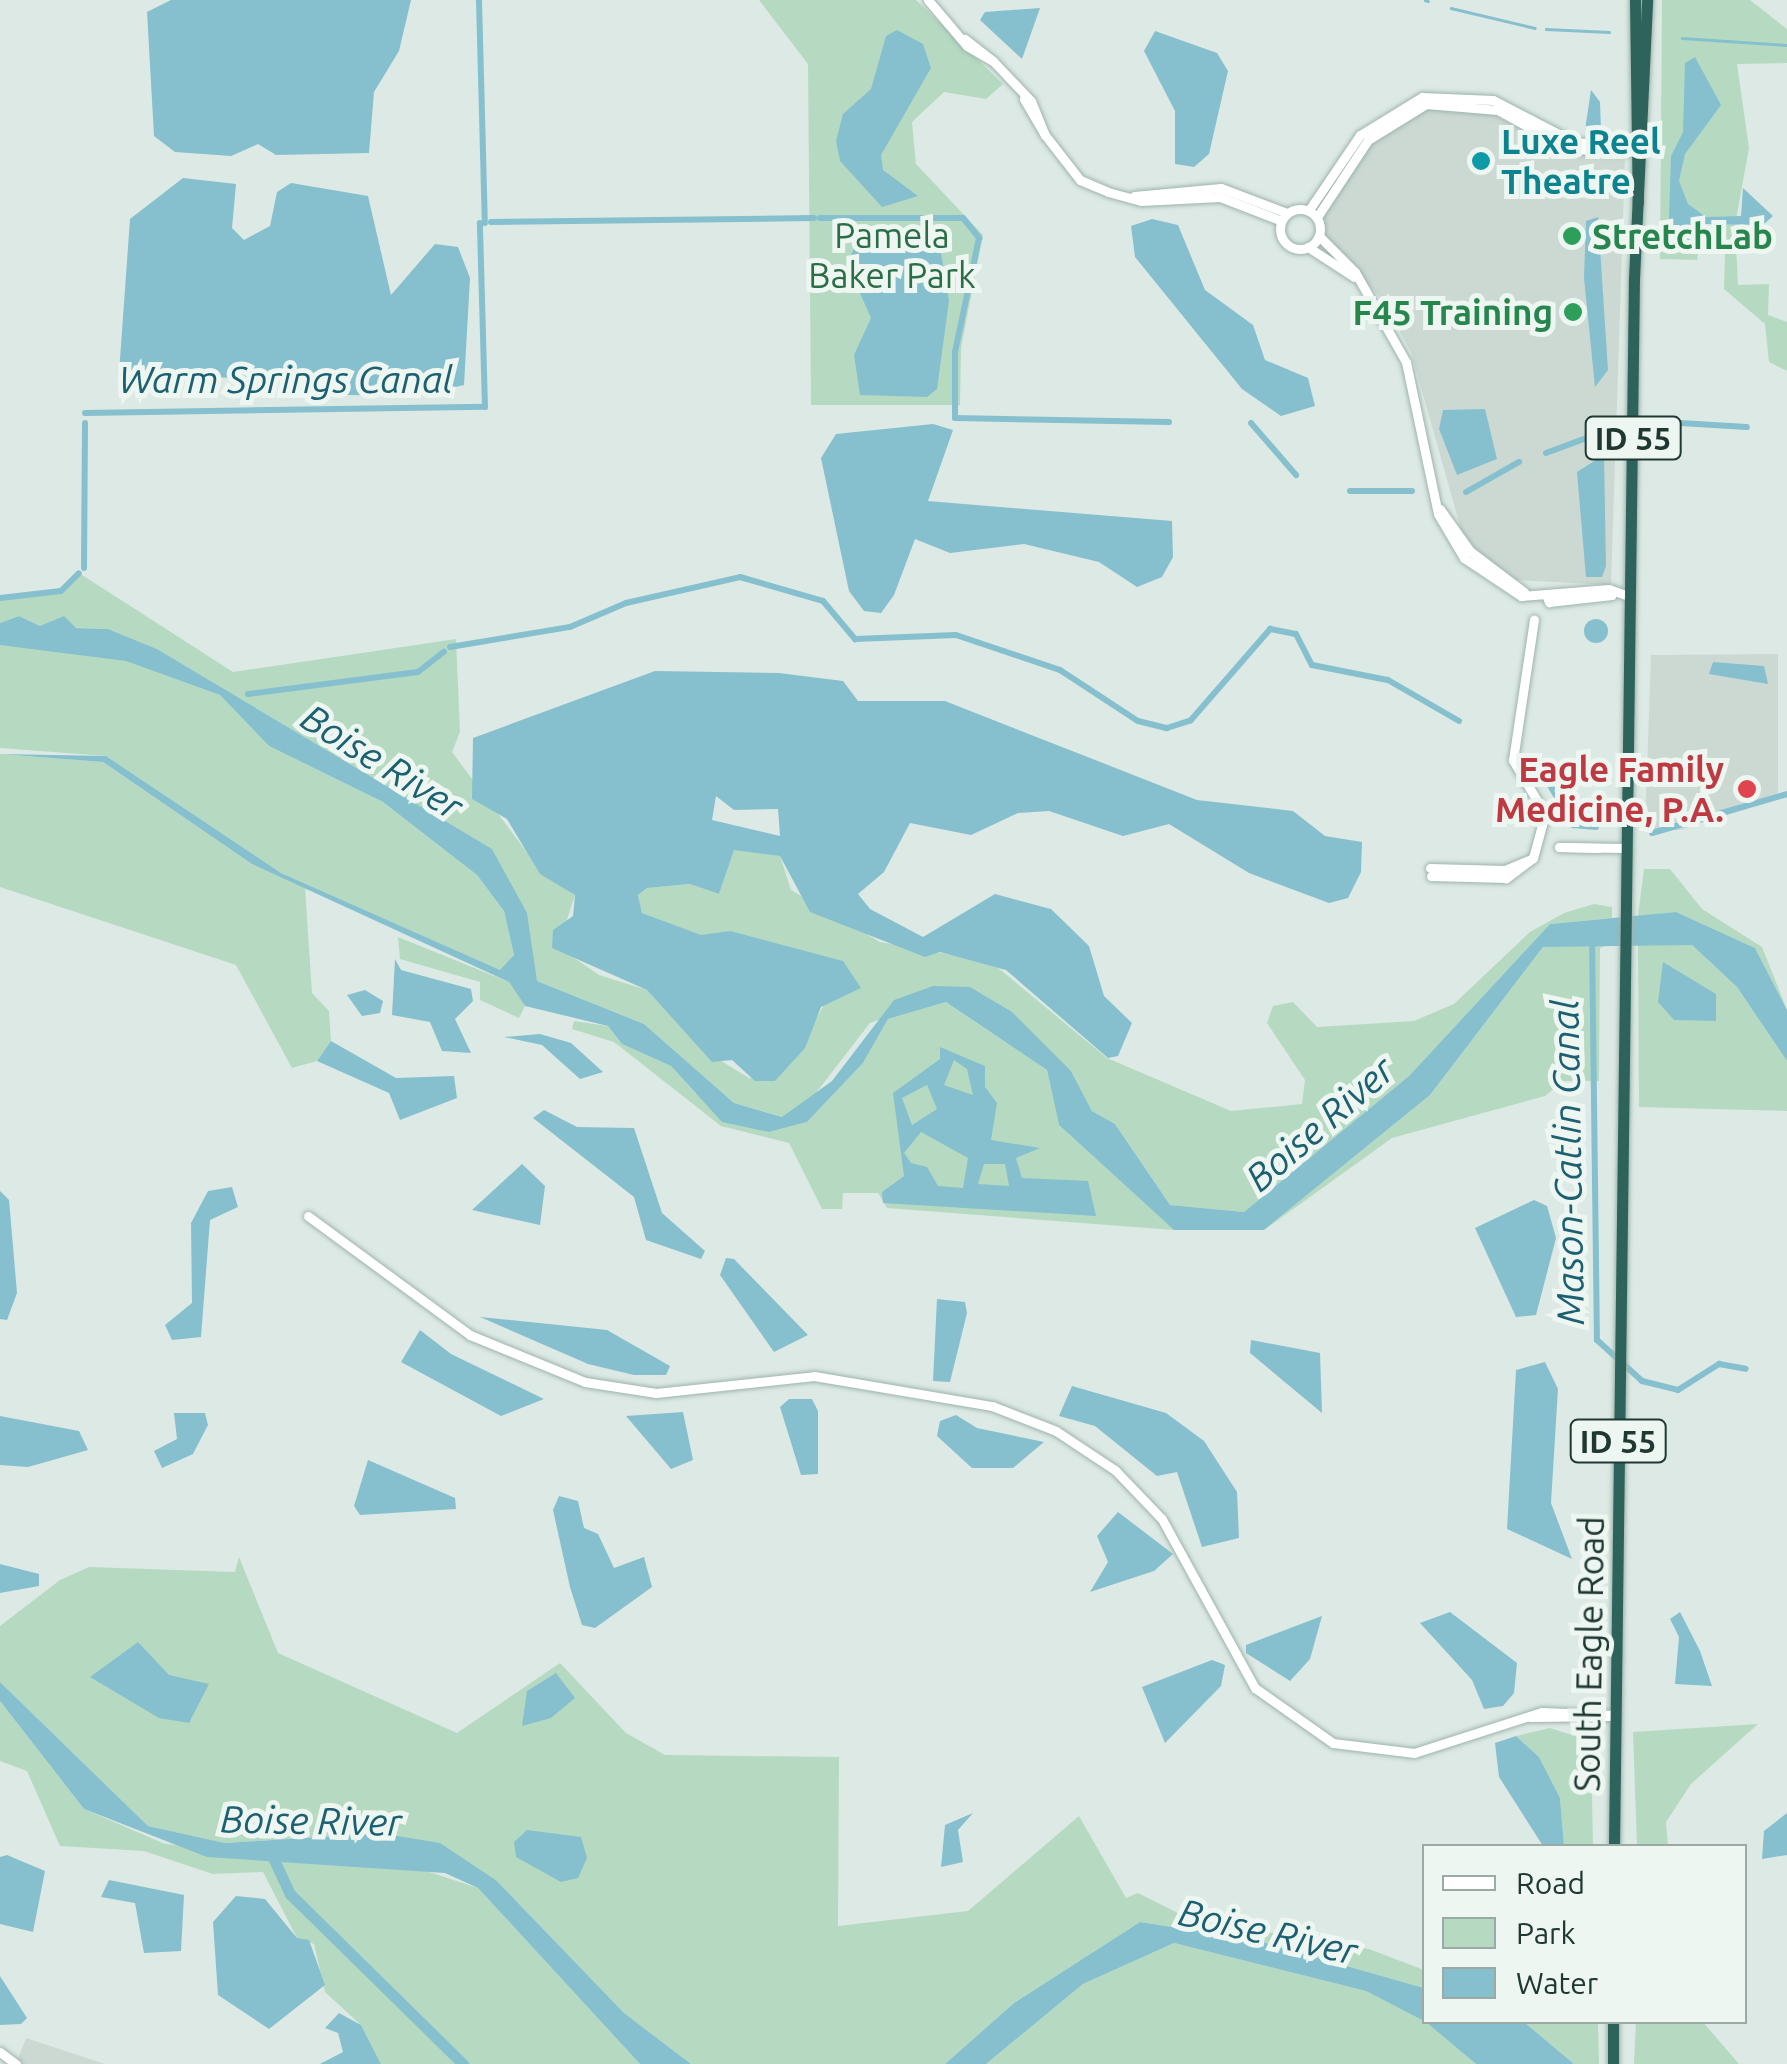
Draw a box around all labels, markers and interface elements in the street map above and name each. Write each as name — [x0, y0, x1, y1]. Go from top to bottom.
place label: Luxe Reel Theatre — [1501, 120, 1661, 202]
marker: Luxe Reel Theatre — [1470, 150, 1492, 172]
park label: Pamela Baker Park — [808, 214, 976, 296]
place label: StretchLab — [1592, 215, 1773, 257]
marker: StretchLab — [1561, 225, 1583, 247]
place label: F45 Training — [1353, 291, 1553, 333]
marker: F45 Training — [1562, 301, 1584, 323]
water label: Warm Springs Canal — [119, 357, 453, 403]
road number: ID 55 — [1583, 411, 1683, 465]
water label: Boise River — [293, 694, 471, 830]
place label: Eagle Family Medicine, P.A. — [1495, 748, 1724, 830]
marker: Eagle Family Medicine, P.A. — [1734, 776, 1760, 802]
water label: Mason-Catlin Canal — [1542, 999, 1594, 1325]
water label: Boise River — [1236, 1047, 1404, 1201]
road number: ID 55 — [1568, 1414, 1668, 1468]
street label: South Eagle Road — [1566, 1516, 1612, 1792]
water label: Boise River — [220, 1797, 402, 1845]
legend — [1422, 1844, 1747, 2024]
text: Road — [1516, 1866, 1585, 1900]
water label: Boise River — [1174, 1889, 1362, 1975]
text: Park — [1516, 1916, 1576, 1950]
text: Water — [1516, 1966, 1598, 2000]

